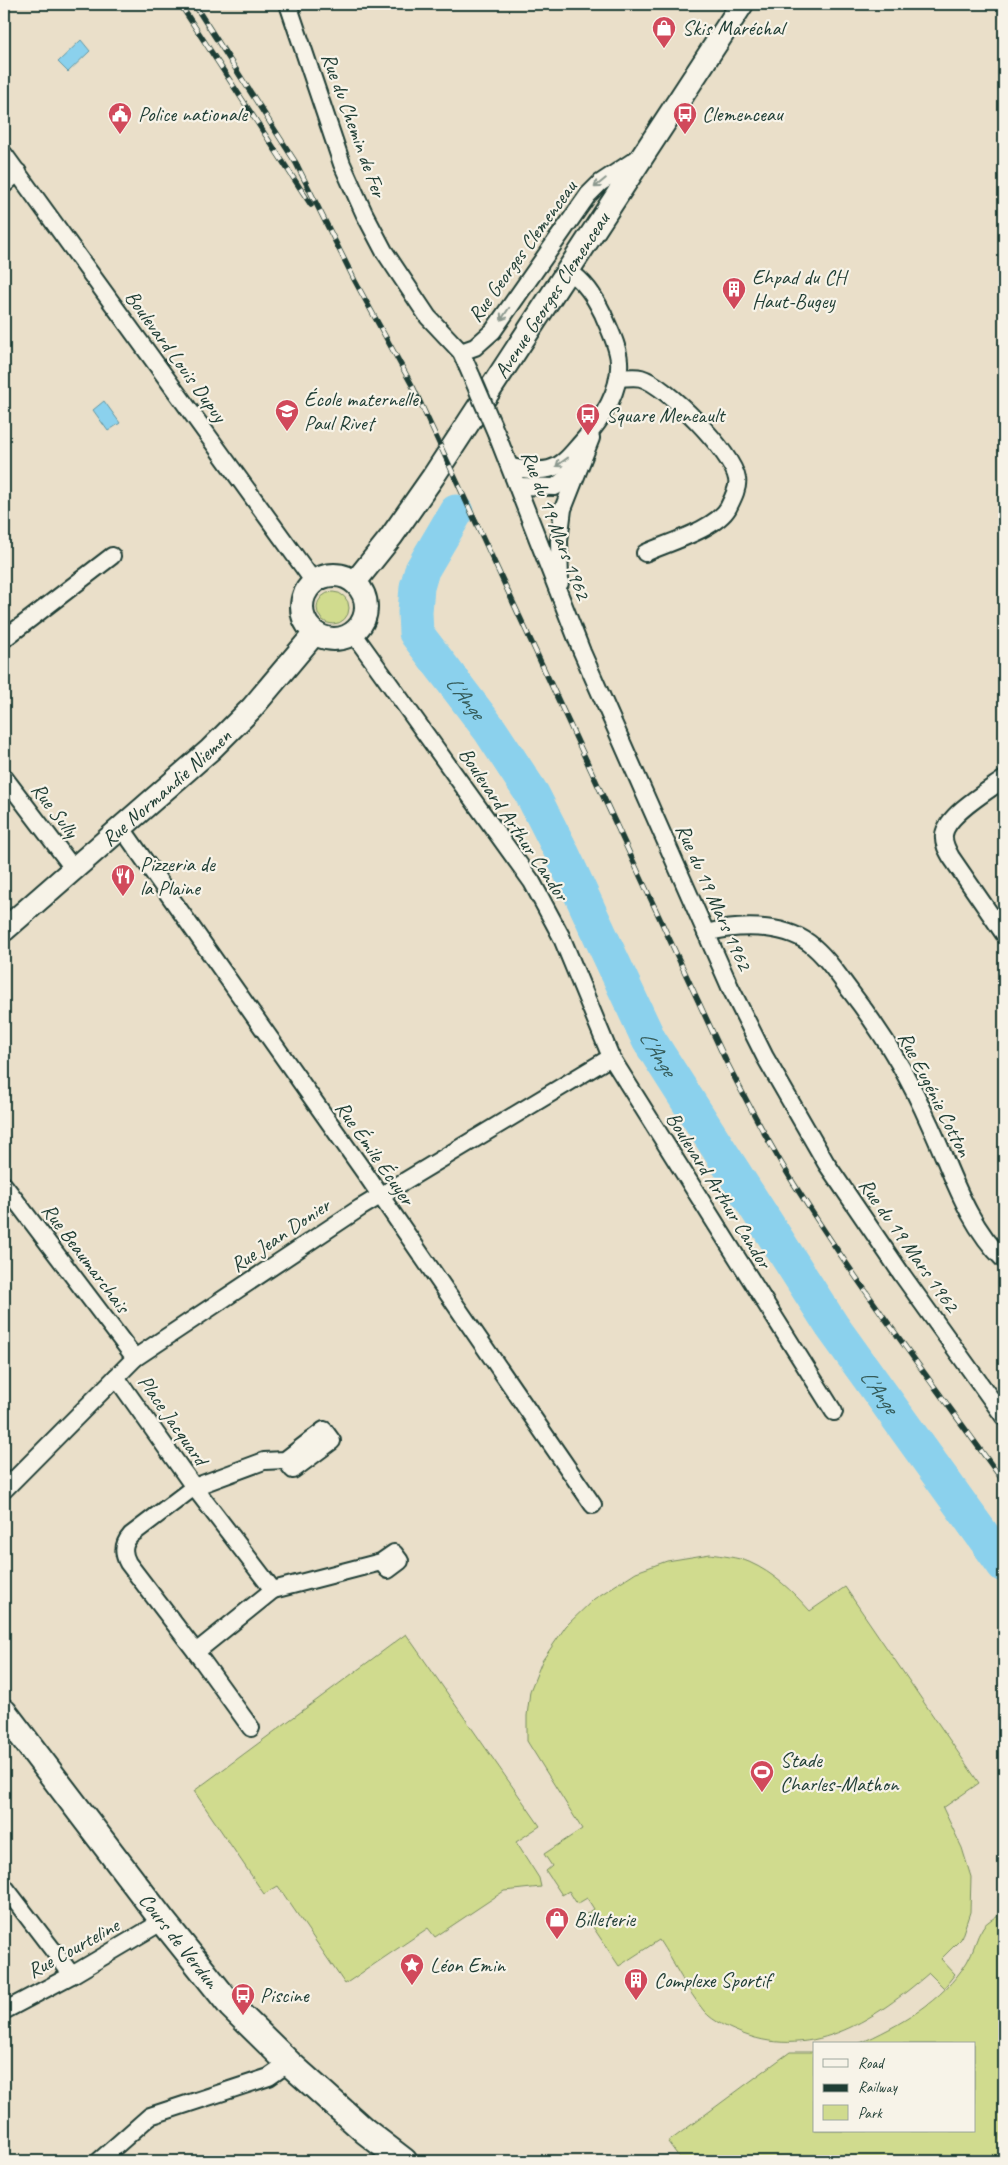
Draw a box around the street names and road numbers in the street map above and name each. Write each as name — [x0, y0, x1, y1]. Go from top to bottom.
street label: Rue du Chemin de Fer — [316, 49, 393, 202]
street label: Rue Georges Clemenceau — [462, 174, 583, 327]
street label: Avenue Georges Clemenceau — [488, 206, 616, 383]
street label: Boulevard Louis Dupuy — [119, 285, 234, 428]
street label: Rue du 19 Mars 1962 — [516, 447, 597, 605]
street label: Rue Normandie Niemen — [96, 723, 237, 852]
street label: Boulevard Arthur Candor — [453, 742, 576, 907]
street label: Rue Sully — [26, 777, 85, 844]
street label: Rue du 19 Mars 1962 — [670, 820, 758, 976]
street label: Rue Eugénie Cotton — [892, 1027, 978, 1161]
street label: Rue Émile Écuyer — [330, 1096, 421, 1211]
street label: Boulevard Arthur Candor — [660, 1107, 778, 1274]
street label: Rue du 19 Mars 1962 — [853, 1173, 966, 1318]
street label: Rue Jean Donier — [225, 1191, 336, 1278]
street label: Rue Beaumarchais — [36, 1198, 137, 1319]
street label: Place Jacquard — [132, 1370, 215, 1473]
street label: Cours de Verdun — [133, 1888, 226, 1995]
street label: Rue Courteline — [23, 1911, 125, 1984]

